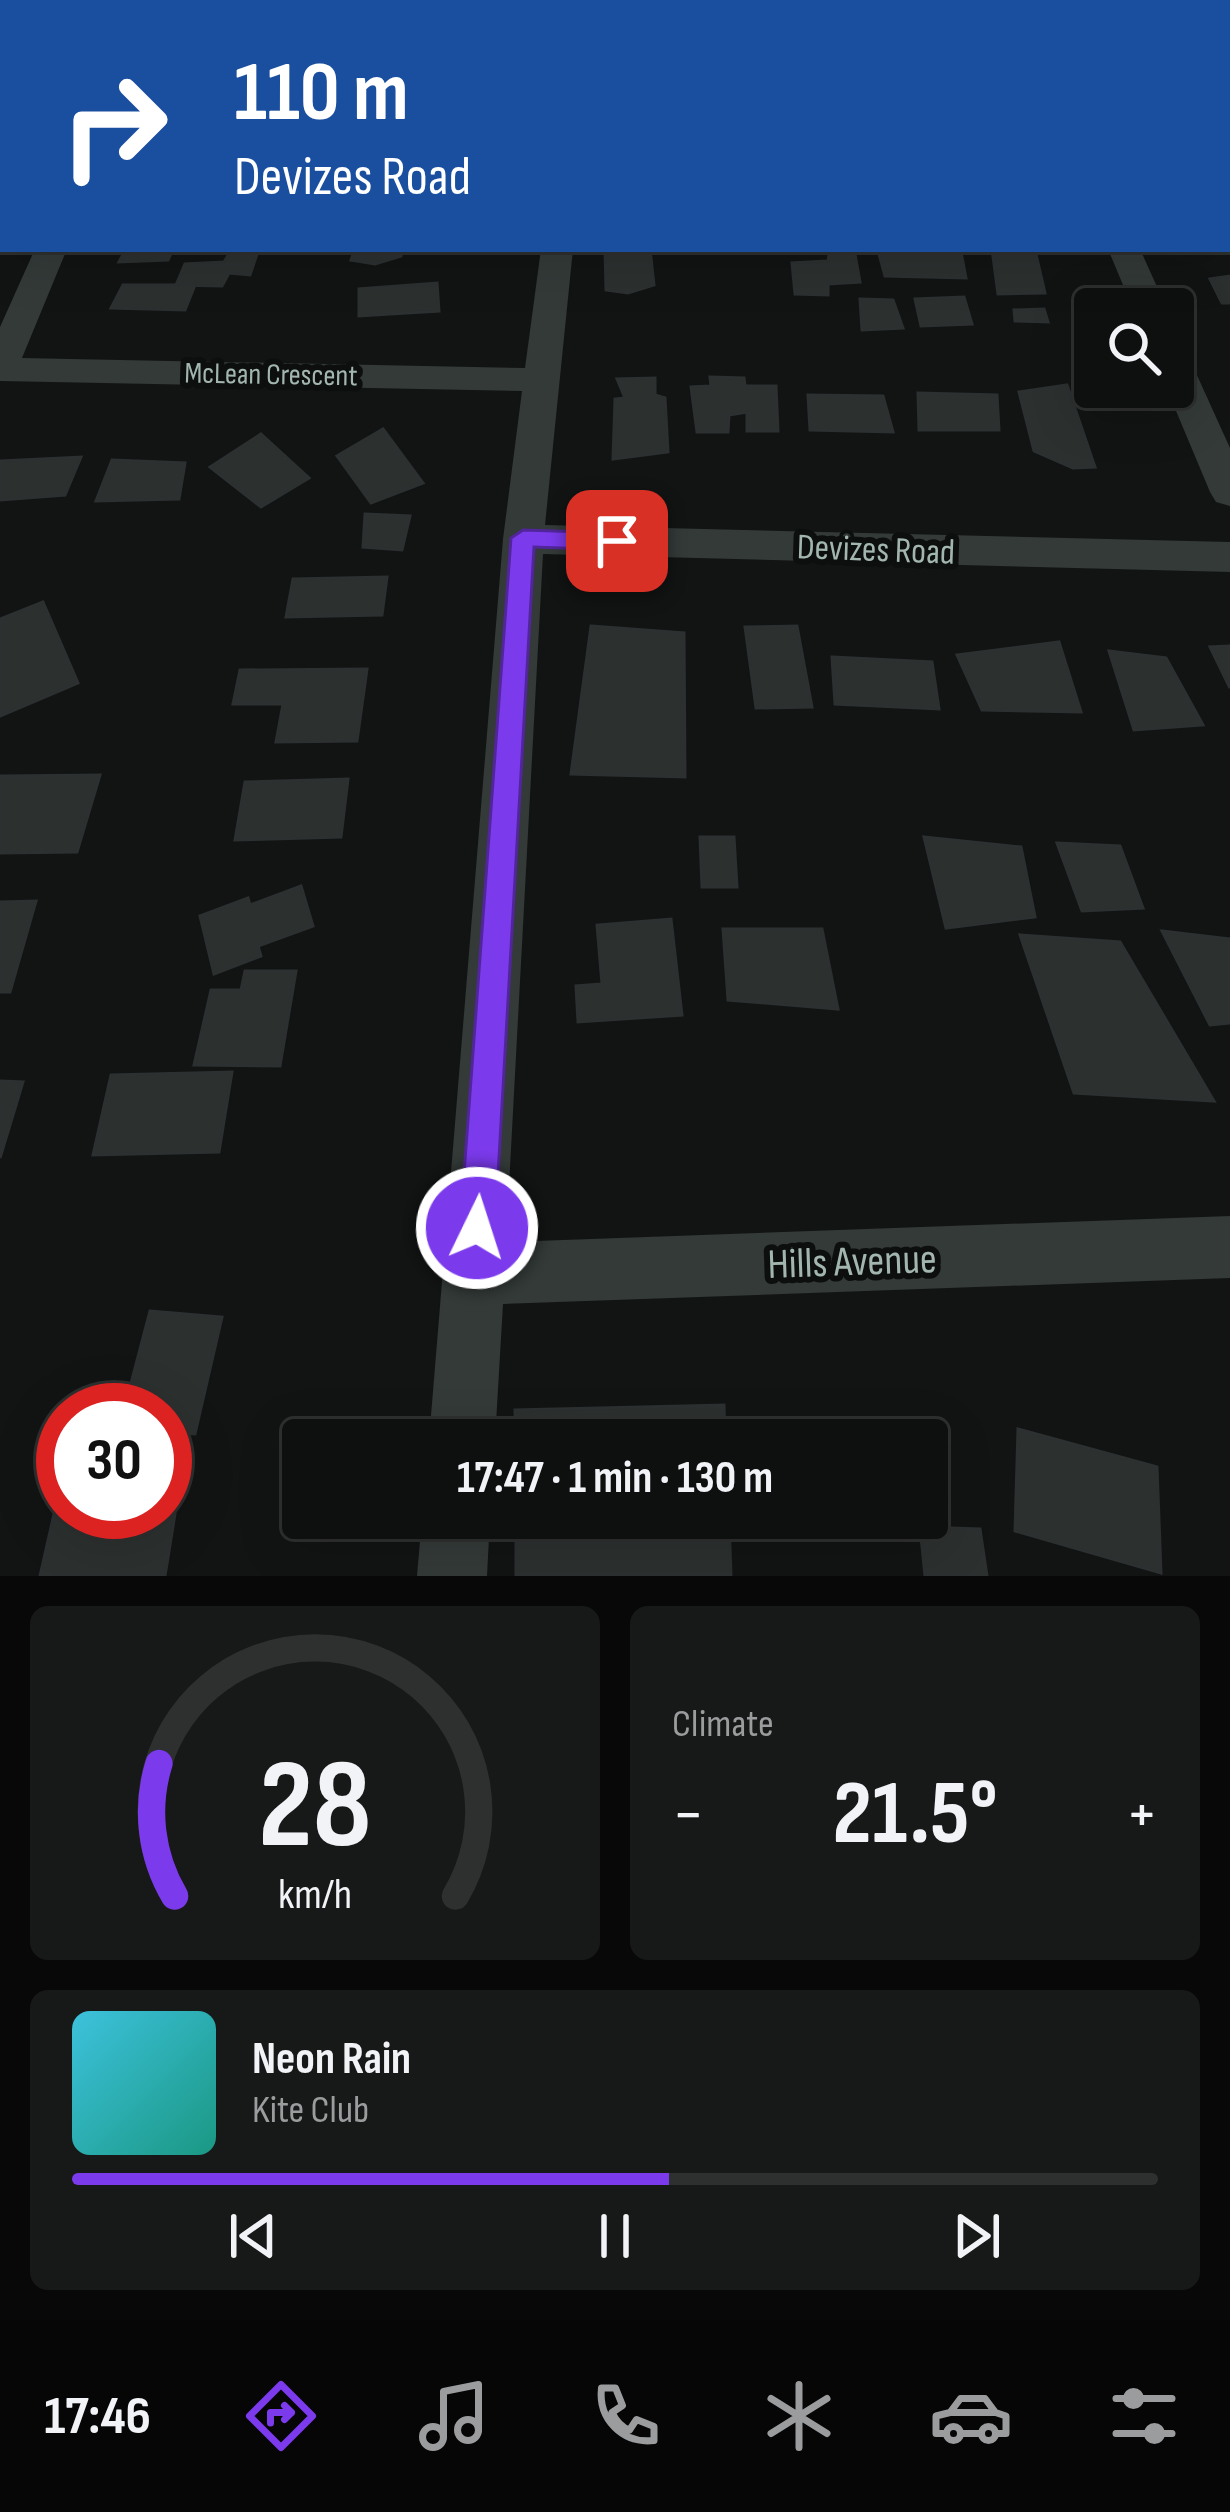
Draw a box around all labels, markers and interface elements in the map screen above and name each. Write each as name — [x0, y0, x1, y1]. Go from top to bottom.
text: 110 m — [234, 43, 409, 144]
icon: right — [36, 48, 192, 204]
text: Devizes Road — [234, 145, 471, 210]
map controls — [1074, 288, 1194, 408]
button: search — [1074, 288, 1194, 408]
street label: McLean Crescent — [184, 355, 358, 395]
pin — [566, 490, 668, 592]
icon: arrive — [584, 508, 650, 574]
street label: Devizes Road — [796, 526, 956, 575]
position arrow — [414, 1165, 540, 1291]
street label: Hills Avenue — [767, 1234, 938, 1291]
speed limit sign: 30 — [36, 1383, 192, 1539]
text: 17:47 · 1 min · 130 m — [457, 1451, 773, 1506]
text: Climate — [672, 1701, 774, 1748]
text: 28 — [258, 1733, 372, 1882]
text: 21.5° — [832, 1761, 998, 1869]
text: − — [672, 1776, 704, 1855]
text: + — [1126, 1776, 1158, 1855]
text: km/h — [278, 1869, 352, 1921]
text: Neon Rain — [252, 2032, 411, 2087]
text: Kite Club — [252, 2087, 369, 2134]
icon: previous — [220, 2203, 286, 2269]
icon: pause — [582, 2203, 648, 2269]
icon: next — [944, 2203, 1010, 2269]
icon: directions — [239, 2374, 323, 2458]
icon: music — [412, 2374, 496, 2458]
icon: phone — [584, 2374, 668, 2458]
icon: climate — [757, 2374, 841, 2458]
icon: car — [929, 2374, 1013, 2458]
icon: filters — [1102, 2374, 1186, 2458]
text: 17:46 — [44, 2384, 151, 2449]

